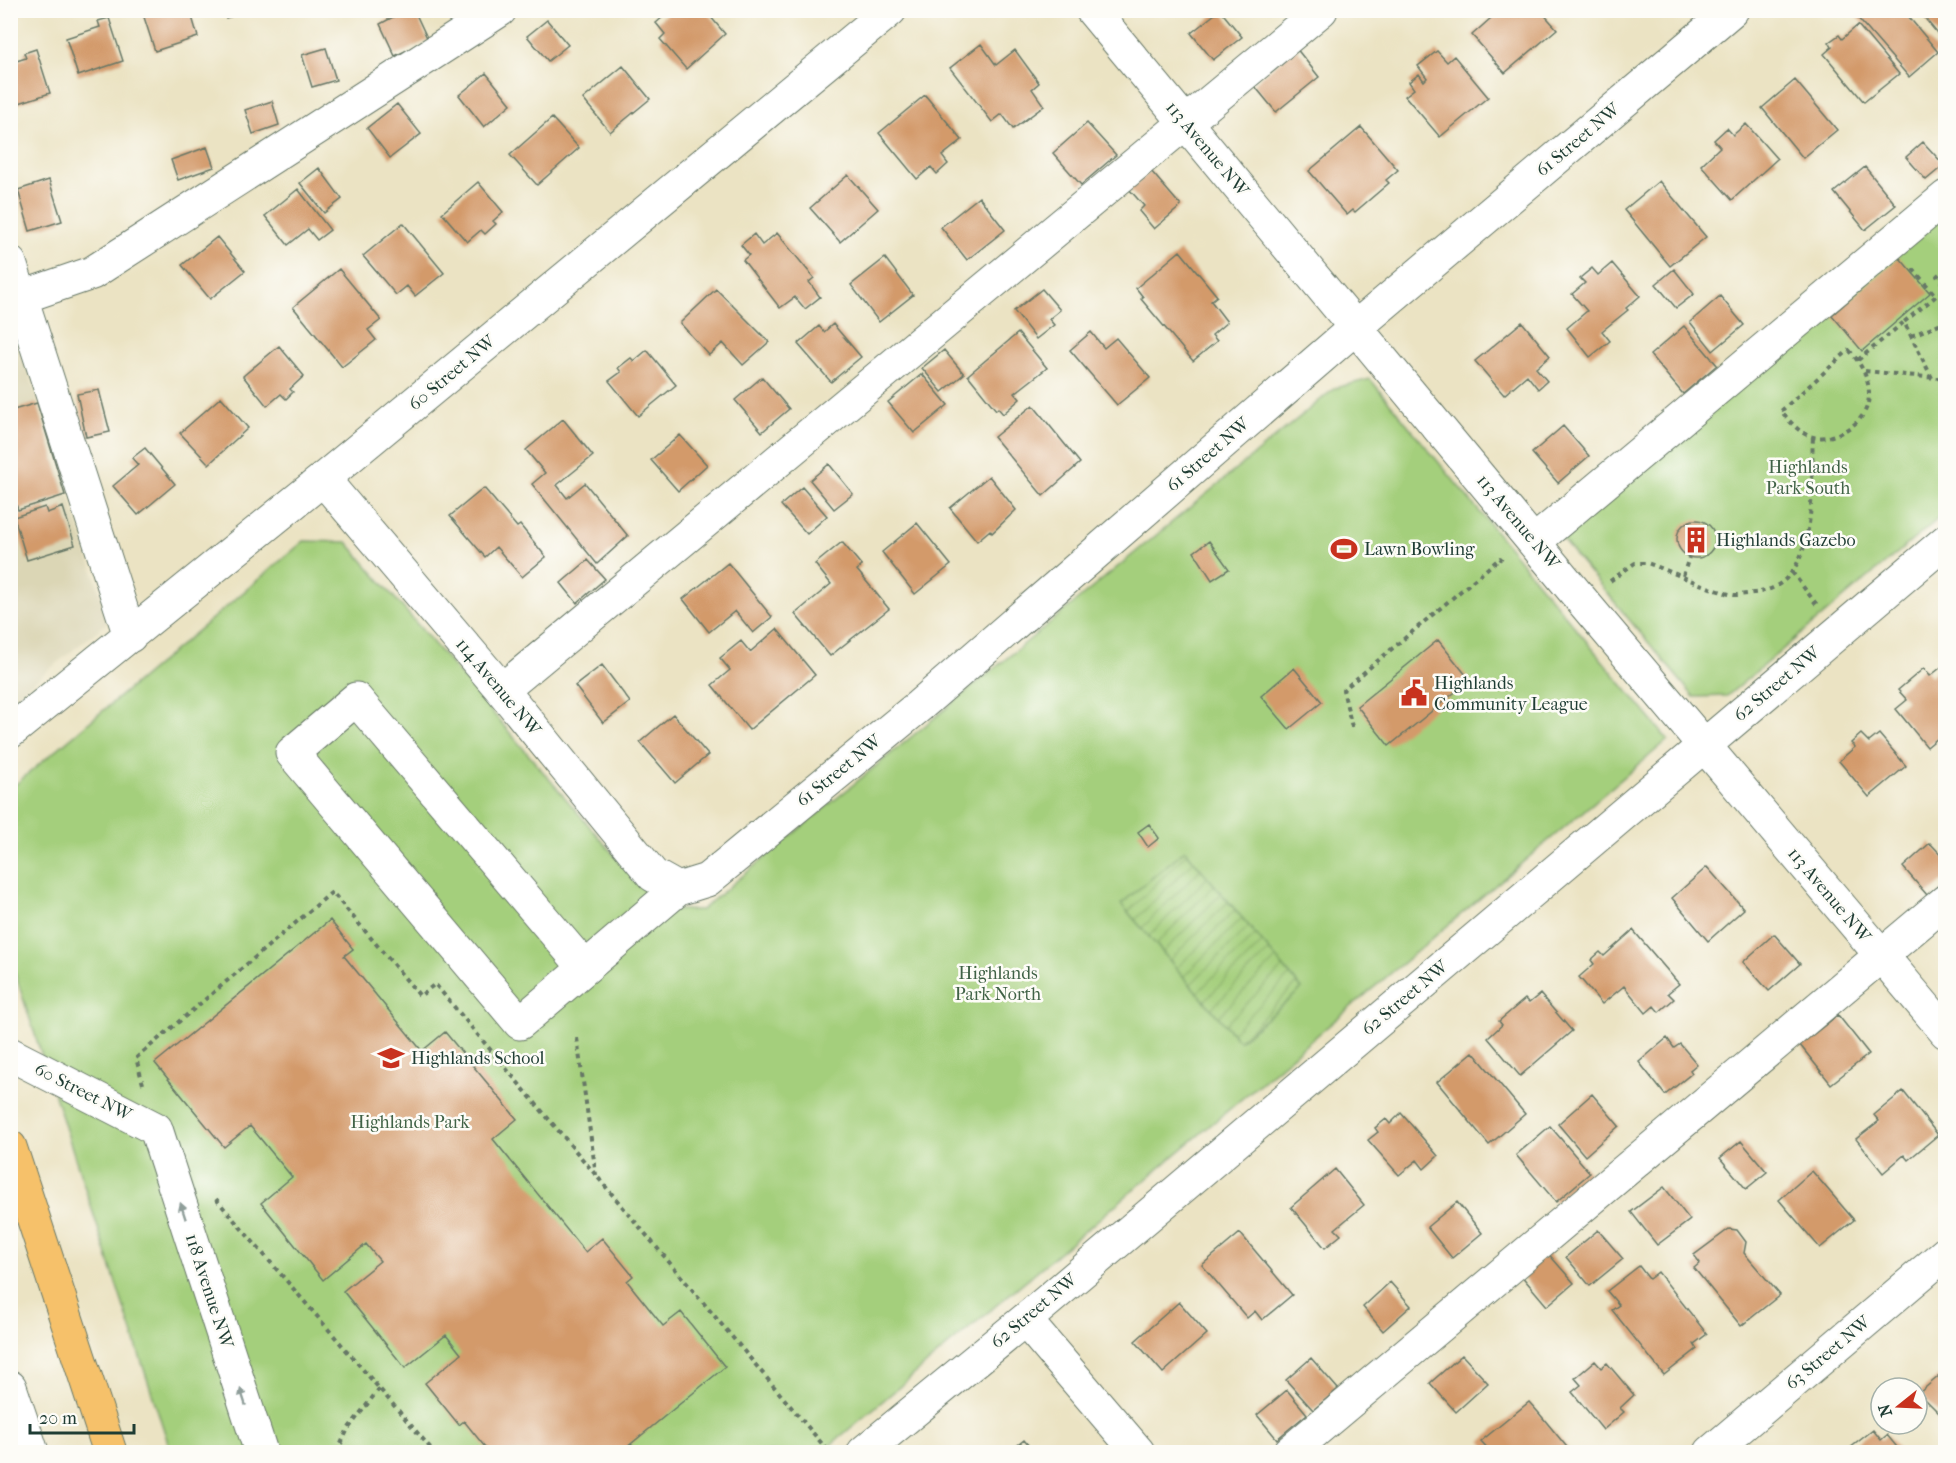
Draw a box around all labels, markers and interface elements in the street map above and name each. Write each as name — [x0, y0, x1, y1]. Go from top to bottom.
street label: 113 Avenue NW — [1161, 97, 1254, 202]
street label: 61 Street NW — [1532, 98, 1625, 181]
street label: 60 Street NW — [405, 330, 500, 415]
street label: 61 Street NW — [1162, 413, 1255, 497]
park label: Highlands Park South — [1766, 457, 1850, 499]
street label: 113 Avenue NW — [1472, 470, 1565, 575]
building icon: Highlands Gazebo — [1681, 525, 1711, 555]
place label: Highlands Gazebo — [1716, 530, 1856, 551]
sports icon: Lawn Bowling — [1329, 534, 1359, 564]
place label: Lawn Bowling — [1364, 539, 1475, 560]
street label: 114 Avenue NW — [451, 634, 546, 741]
street label: 62 Street NW — [1730, 641, 1825, 726]
place label: Highlands Community League — [1434, 673, 1588, 715]
public building icon: Highlands Community League — [1399, 678, 1429, 708]
street label: 61 Street NW — [793, 730, 887, 811]
street label: 113 Avenue NW — [1783, 843, 1876, 948]
street label: 62 Street NW — [1358, 955, 1453, 1040]
park label: Highlands Park North — [955, 963, 1041, 1005]
school or university icon: Highlands School — [376, 1043, 406, 1073]
place label: Highlands School — [411, 1048, 544, 1069]
street label: 60 Street NW — [31, 1059, 136, 1126]
park label: Highlands Park — [351, 1112, 470, 1133]
one-way arrow — [178, 1202, 187, 1220]
street label: 118 Avenue NW — [181, 1231, 238, 1352]
street label: 62 Street NW — [987, 1268, 1082, 1353]
street label: 63 Street NW — [1782, 1311, 1875, 1394]
north arrow — [1869, 1376, 1929, 1436]
one-way arrow — [238, 1388, 247, 1406]
scale bar — [30, 1397, 134, 1435]
text: N — [1874, 1401, 1896, 1419]
text: 20 m — [39, 1408, 77, 1429]

